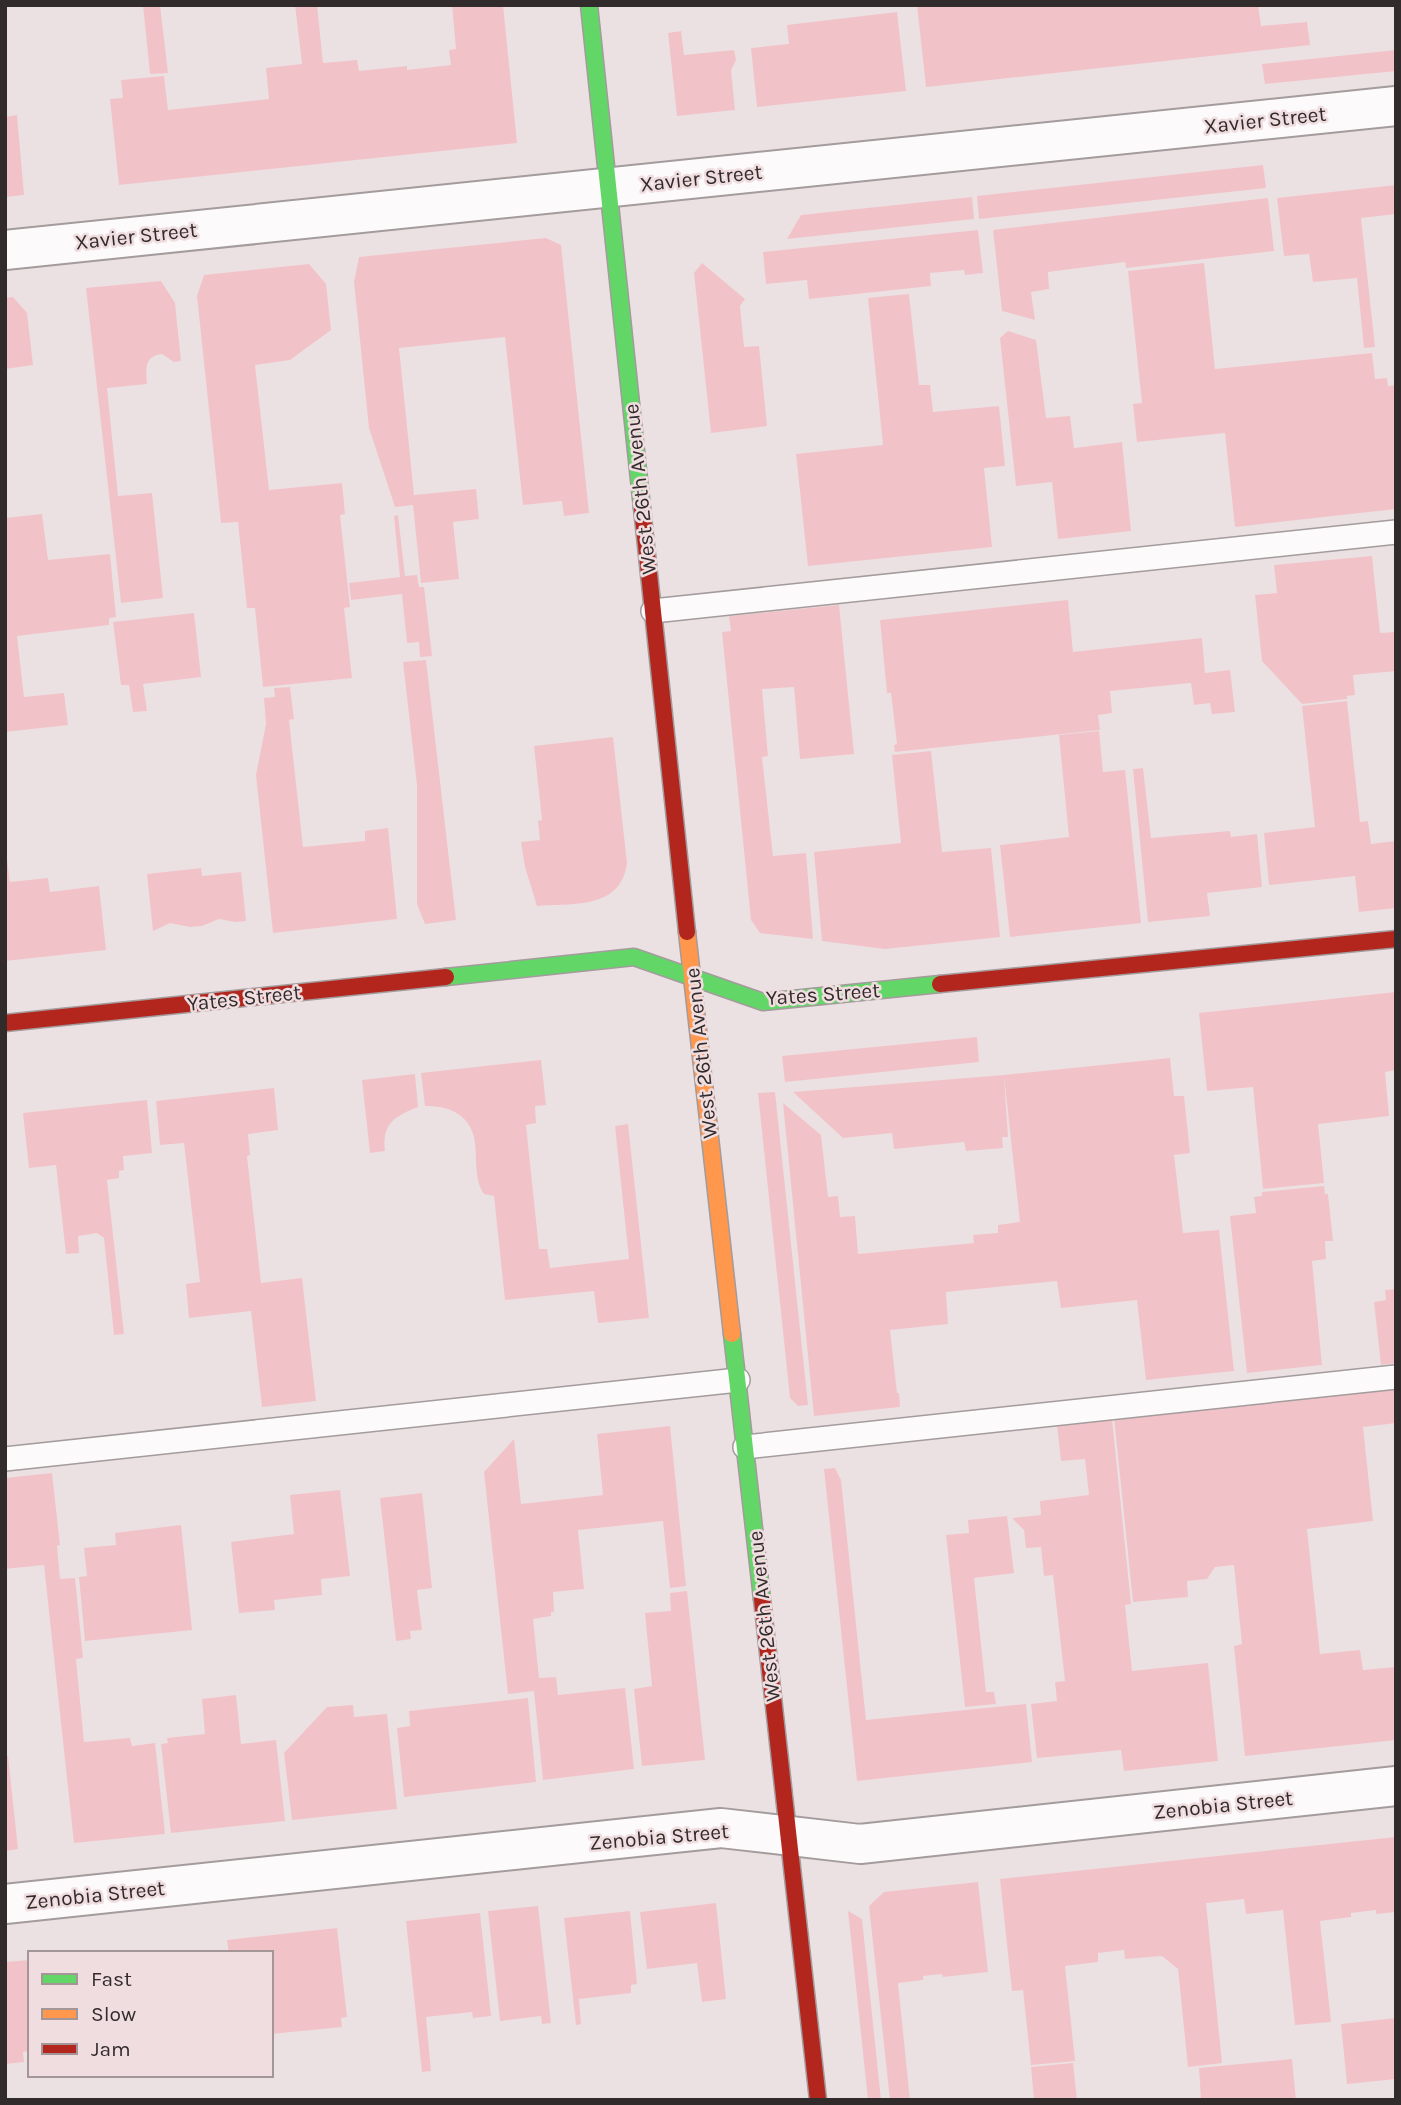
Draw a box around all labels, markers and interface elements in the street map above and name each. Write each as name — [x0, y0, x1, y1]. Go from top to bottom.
street label: Xavier Street — [1203, 102, 1327, 138]
street label: Xavier Street — [639, 160, 763, 196]
street label: Xavier Street — [74, 218, 198, 254]
street label: West 26th Avenue — [619, 402, 661, 576]
street label: West 26th Avenue — [680, 966, 722, 1140]
street label: Yates Street — [765, 978, 881, 1010]
street label: Yates Street — [186, 980, 302, 1016]
street label: West 26th Avenue — [743, 1529, 785, 1703]
street label: Zenobia Street — [1152, 1786, 1294, 1824]
street label: Zenobia Street — [588, 1819, 730, 1855]
street label: Zenobia Street — [24, 1876, 166, 1914]
legend — [28, 1951, 273, 2077]
text: Fast — [91, 1967, 132, 1991]
text: Slow — [91, 2002, 136, 2026]
text: Jam — [91, 2037, 131, 2061]

